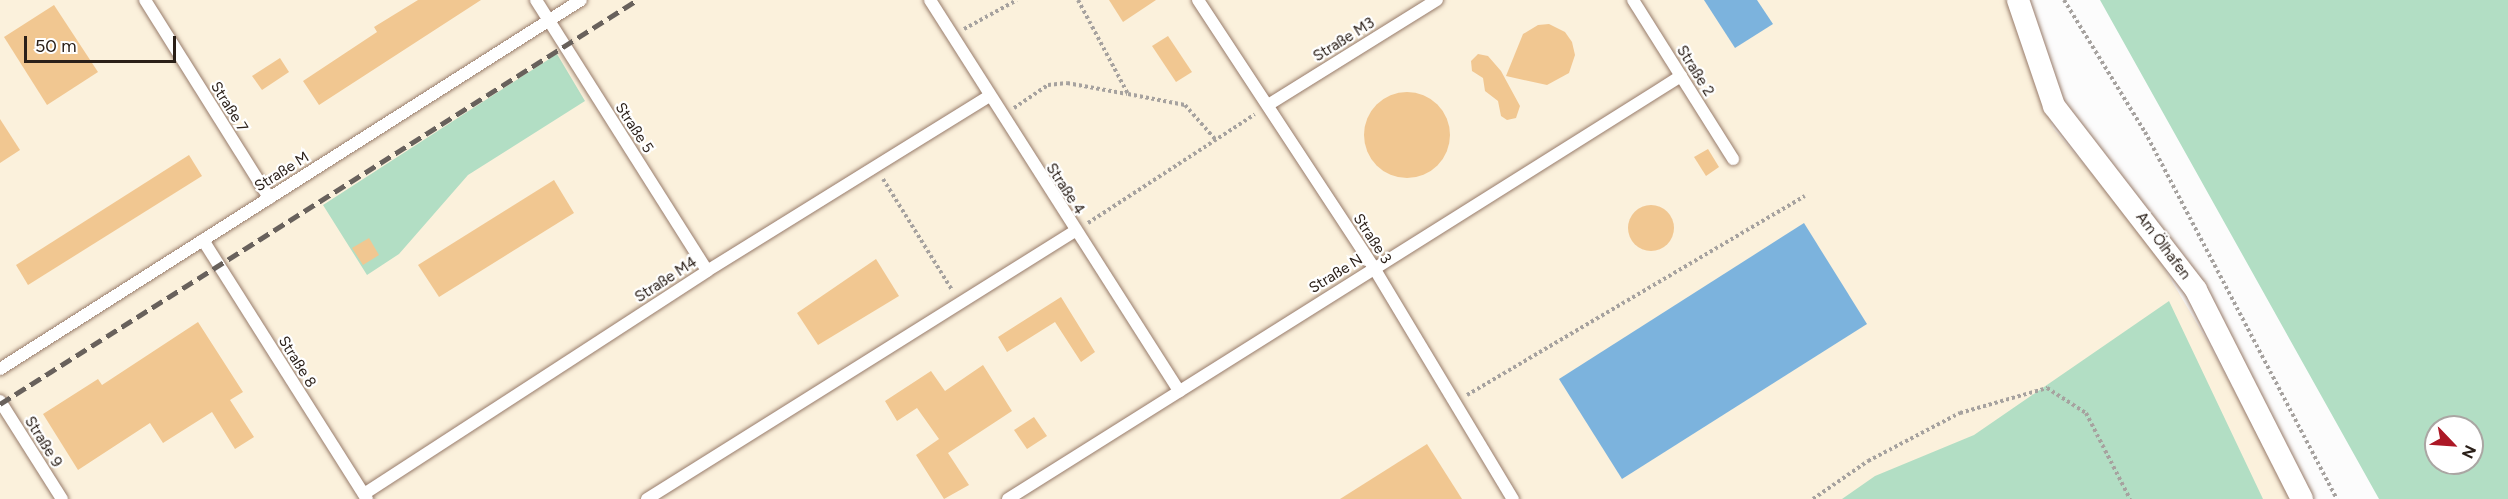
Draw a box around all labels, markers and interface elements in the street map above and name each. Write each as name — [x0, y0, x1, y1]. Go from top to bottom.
street label: Straße M3 — [1310, 14, 1378, 66]
scale bar — [27, 24, 178, 62]
text: 50 m — [35, 35, 77, 57]
street label: Straße 2 — [1672, 42, 1718, 100]
street label: Straße 7 — [207, 78, 251, 136]
street label: Straße 5 — [611, 99, 657, 157]
street label: Straße M — [252, 148, 312, 196]
street label: Straße 4 — [1042, 160, 1088, 218]
street label: Am Ölhafen — [2132, 209, 2194, 283]
street label: Straße 3 — [1349, 211, 1395, 267]
street label: Straße N — [1306, 251, 1366, 297]
street label: Straße M4 — [632, 253, 700, 307]
street label: Straße 8 — [274, 333, 320, 391]
street label: Straße 9 — [20, 413, 66, 471]
north arrow — [2424, 415, 2484, 475]
text: N — [2458, 442, 2480, 462]

